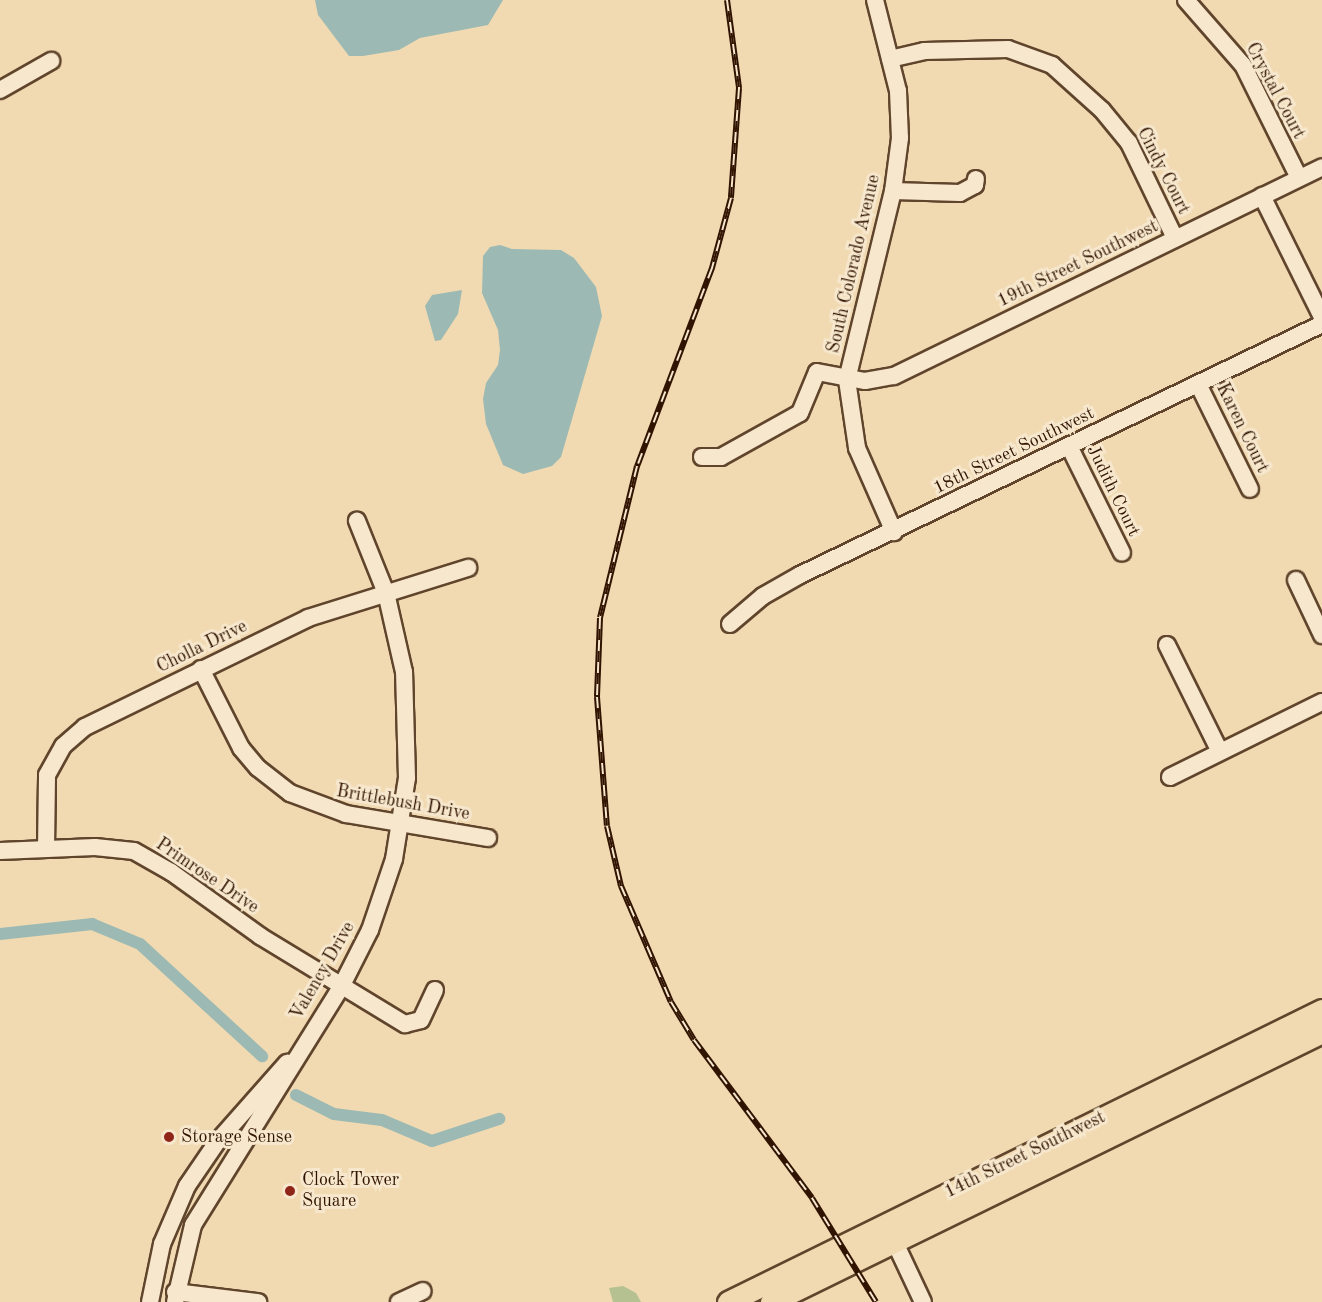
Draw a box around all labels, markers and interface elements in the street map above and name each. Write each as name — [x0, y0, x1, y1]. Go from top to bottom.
street label: Crystal Court — [1241, 39, 1309, 143]
street label: Cindy Court — [1132, 124, 1194, 218]
street label: South Colorado Avenue — [823, 173, 885, 355]
street label: 19th Street Southwest — [994, 216, 1162, 312]
street label: Karen Court — [1211, 380, 1273, 476]
street label: 18th Street Southwest — [930, 403, 1098, 499]
street label: Judith Court — [1082, 442, 1144, 540]
street label: Cholla Drive — [153, 616, 251, 678]
street label: Brittlebush Drive — [335, 781, 471, 825]
street label: Primrose Drive — [151, 834, 263, 918]
street label: Valency Drive — [286, 918, 360, 1024]
street label: 14th Street Southwest — [941, 1107, 1109, 1203]
place label: Storage Sense — [181, 1126, 292, 1148]
marker: Storage Sense — [162, 1130, 176, 1144]
place label: Clock Tower Square — [302, 1170, 399, 1212]
marker: Clock Tower Square — [283, 1184, 297, 1198]

